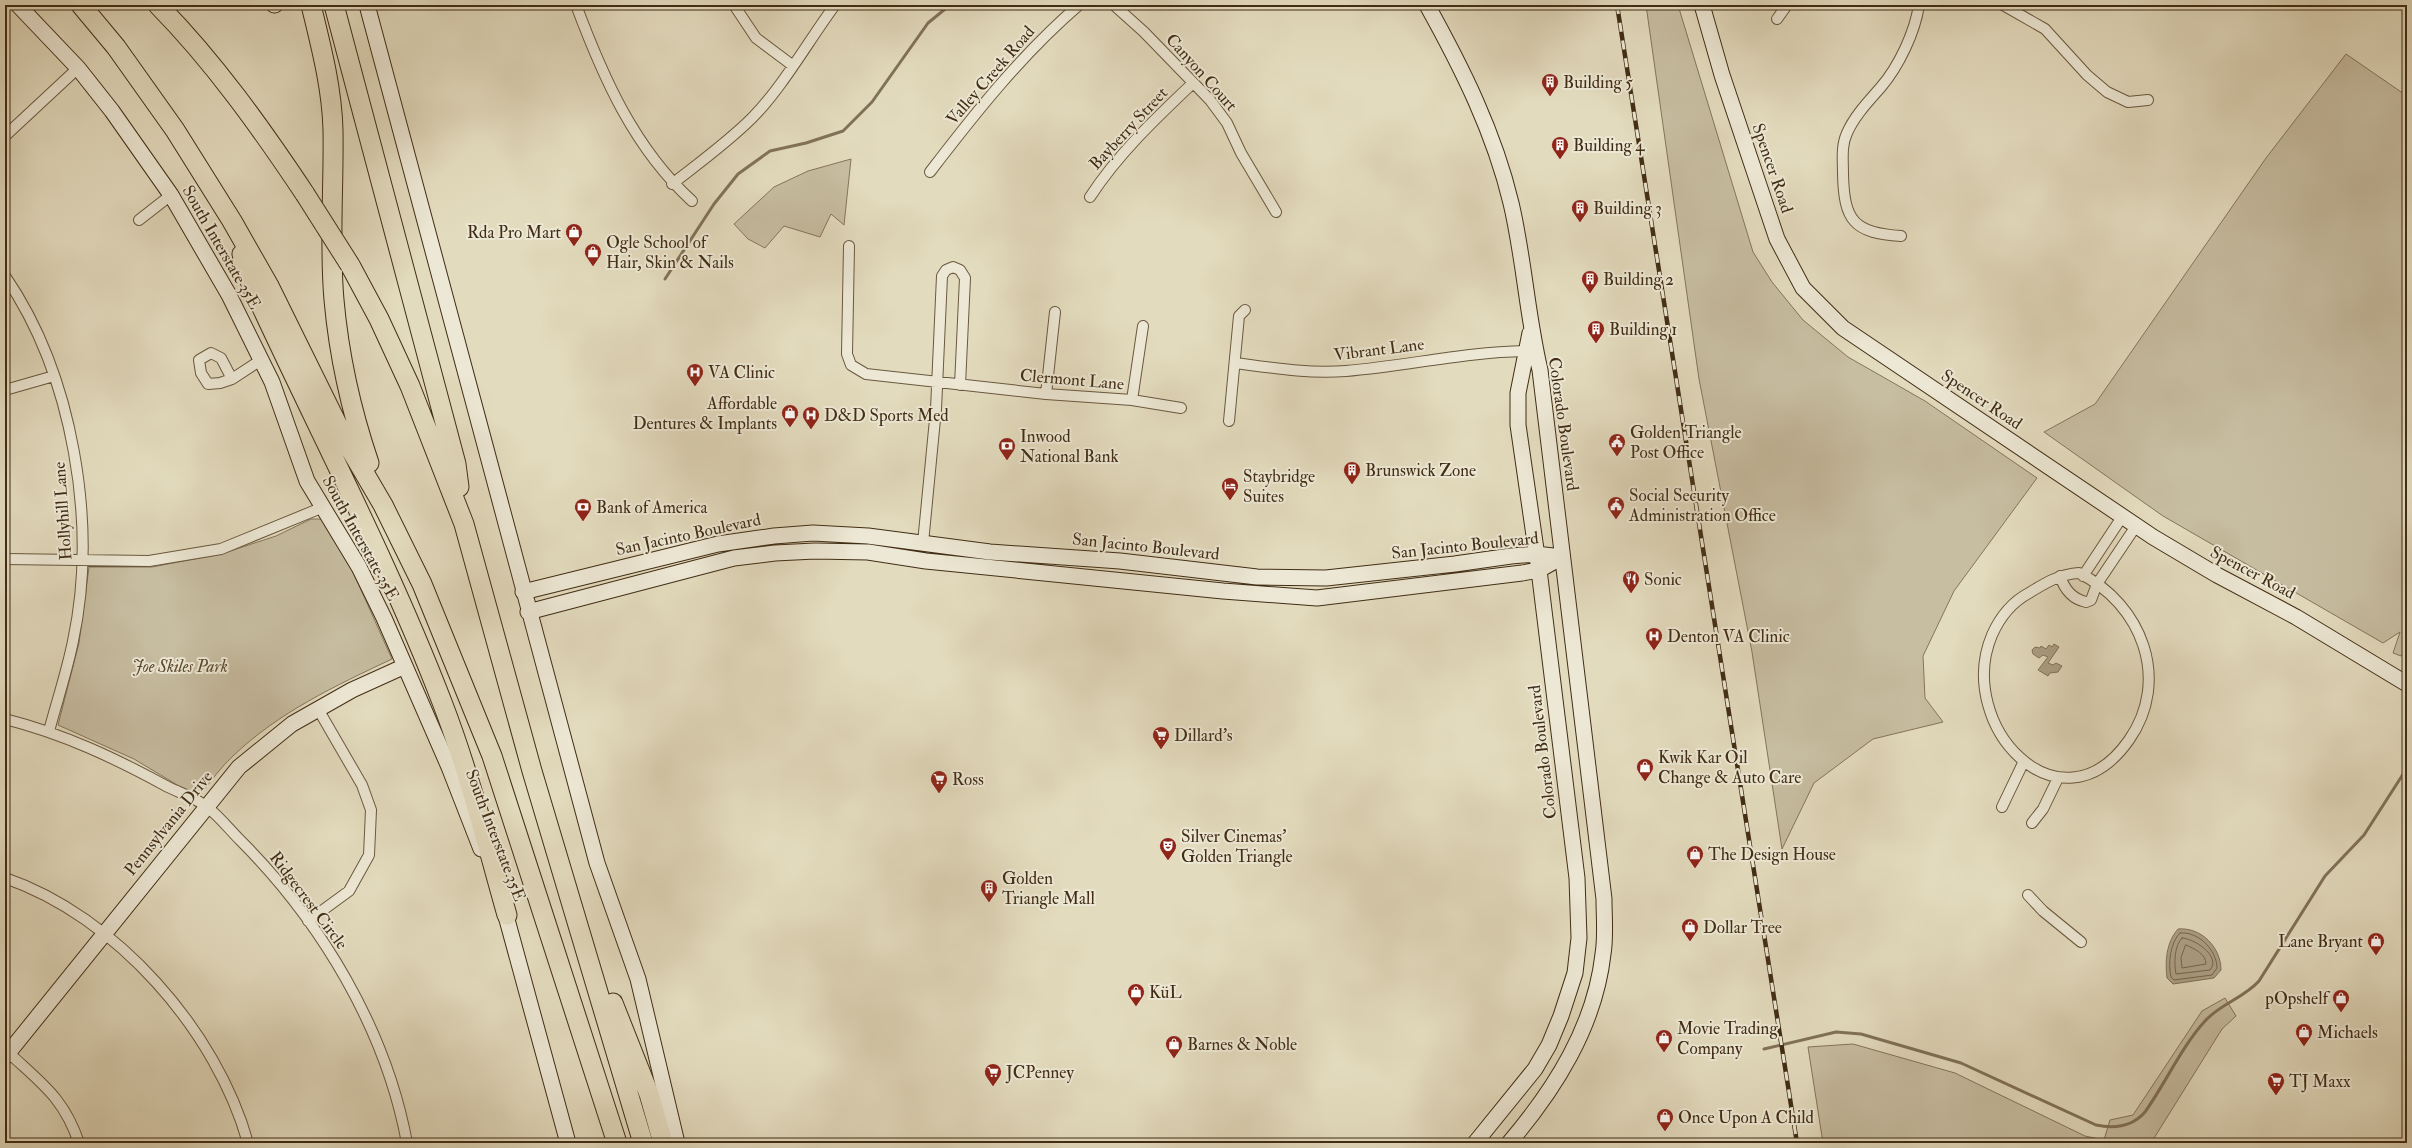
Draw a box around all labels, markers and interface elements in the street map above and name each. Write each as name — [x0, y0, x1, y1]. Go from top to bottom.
street label: Valley Creek Road — [942, 21, 1040, 130]
street label: Canyon Court — [1161, 29, 1242, 116]
building icon: Building 5 — [1540, 72, 1560, 97]
place label: Building 5 — [1563, 72, 1633, 93]
street label: Bayberry Street — [1085, 82, 1173, 175]
street label: Spencer Road — [1746, 121, 1798, 217]
building icon: Building 4 — [1550, 135, 1570, 160]
place label: Building 4 — [1573, 135, 1645, 156]
street label: South Interstate 35E — [178, 182, 266, 313]
building icon: Building 3 — [1570, 198, 1590, 223]
place label: Building 3 — [1593, 198, 1662, 219]
place label: Rda Pro Mart — [467, 222, 561, 243]
shop icon: Rda Pro Mart — [564, 222, 584, 247]
place label: Ogle School of Hair, Skin & Nails — [606, 232, 734, 273]
shop icon: Ogle School of Hair, Skin & Nails — [583, 242, 603, 267]
building icon: Building 2 — [1580, 269, 1600, 294]
place label: Building 2 — [1603, 269, 1674, 290]
building icon: Building 1 — [1586, 319, 1606, 344]
place label: Building 1 — [1609, 319, 1677, 340]
street label: Vibrant Lane — [1333, 334, 1425, 365]
street label: Colorado Boulevard — [1544, 356, 1583, 493]
hospital icon: VA Clinic — [685, 362, 705, 387]
place label: VA Clinic — [708, 362, 775, 383]
street label: Clermont Lane — [1019, 364, 1125, 395]
street label: Spencer Road — [1937, 365, 2027, 435]
place label: Affordable Dentures & Implants — [633, 393, 777, 435]
shop icon: Affordable Dentures & Implants — [780, 403, 800, 428]
hospital icon: D&D Sports Med — [801, 405, 821, 430]
place label: D&D Sports Med — [824, 405, 949, 427]
place label: Golden Triangle Post Office — [1630, 422, 1742, 463]
place label: Inwood National Bank — [1020, 426, 1119, 467]
public building icon: Golden Triangle Post Office — [1607, 432, 1627, 457]
bank icon: Inwood National Bank — [997, 436, 1017, 461]
building icon: Brunswick Zone — [1342, 460, 1362, 485]
place label: Brunswick Zone — [1365, 460, 1476, 481]
street label: Hollyhill Lane — [49, 461, 77, 561]
place label: Staybridge Suites — [1243, 466, 1315, 507]
street label: South Interstate 35E — [318, 472, 404, 604]
hotel icon: Staybridge Suites — [1220, 476, 1240, 501]
place label: Social Security Administration Office — [1628, 485, 1776, 526]
public building icon: Social Security Administration Office — [1606, 495, 1626, 520]
bank icon: Bank of America — [573, 497, 593, 522]
place label: Bank of America — [596, 497, 709, 518]
street label: San Jacinto Boulevard — [614, 509, 763, 561]
street label: San Jacinto Boulevard — [1390, 527, 1540, 565]
street label: San Jacinto Boulevard — [1071, 528, 1221, 566]
street label: Spencer Road — [2206, 541, 2299, 605]
restaurant icon: Sonic — [1621, 569, 1641, 594]
place label: Sonic — [1644, 569, 1682, 590]
hospital icon: Denton VA Clinic — [1644, 626, 1664, 651]
place label: Denton VA Clinic — [1667, 626, 1790, 647]
park label: Joe Skiles Park — [132, 656, 228, 677]
street label: Colorado Boulevard — [1524, 683, 1561, 820]
supermarket icon: Dillard's — [1151, 725, 1171, 750]
place label: Dillard's — [1174, 725, 1233, 746]
place label: Kwik Kar Oil Change & Auto Care — [1658, 747, 1801, 788]
shop icon: Kwik Kar Oil Change & Auto Care — [1635, 757, 1655, 782]
street label: South Interstate 35E — [461, 766, 530, 904]
street label: Pennsylvania Drive — [120, 767, 218, 881]
supermarket icon: Ross — [929, 769, 949, 794]
place label: Ross — [952, 769, 984, 790]
place label: Silver Cinemas' Golden Triangle — [1181, 826, 1293, 867]
theatre icon: Silver Cinemas' Golden Triangle — [1158, 836, 1178, 861]
shop icon: The Design House — [1685, 844, 1705, 869]
place label: The Design House — [1708, 844, 1836, 865]
street label: Ridgecrest Circle — [265, 847, 352, 953]
place label: Golden Triangle Mall — [1002, 868, 1095, 909]
building icon: Golden Triangle Mall — [979, 878, 999, 903]
shop icon: Dollar Tree — [1680, 917, 1700, 942]
place label: Dollar Tree — [1703, 917, 1782, 938]
place label: Lane Bryant — [2278, 931, 2363, 953]
shop icon: Lane Bryant — [2366, 931, 2386, 956]
shop icon: KüL — [1126, 982, 1146, 1007]
place label: KüL — [1149, 982, 1182, 1003]
place label: pOpshelf — [2264, 988, 2330, 1010]
shop icon: pOpshelf — [2331, 988, 2351, 1013]
place label: Movie Trading Company — [1677, 1018, 1778, 1060]
shop icon: Michaels — [2294, 1022, 2314, 1047]
place label: Michaels — [2317, 1022, 2378, 1043]
shop icon: Movie Trading Company — [1654, 1028, 1674, 1053]
shop icon: Barnes & Noble — [1164, 1034, 1184, 1059]
place label: Barnes & Noble — [1187, 1034, 1297, 1055]
supermarket icon: JCPenney — [983, 1062, 1003, 1087]
place label: JCPenney — [1005, 1062, 1074, 1084]
supermarket icon: TJ Maxx — [2266, 1071, 2286, 1096]
place label: TJ Maxx — [2289, 1071, 2351, 1093]
shop icon: Once Upon A Child — [1655, 1107, 1675, 1132]
place label: Once Upon A Child — [1678, 1107, 1815, 1129]

